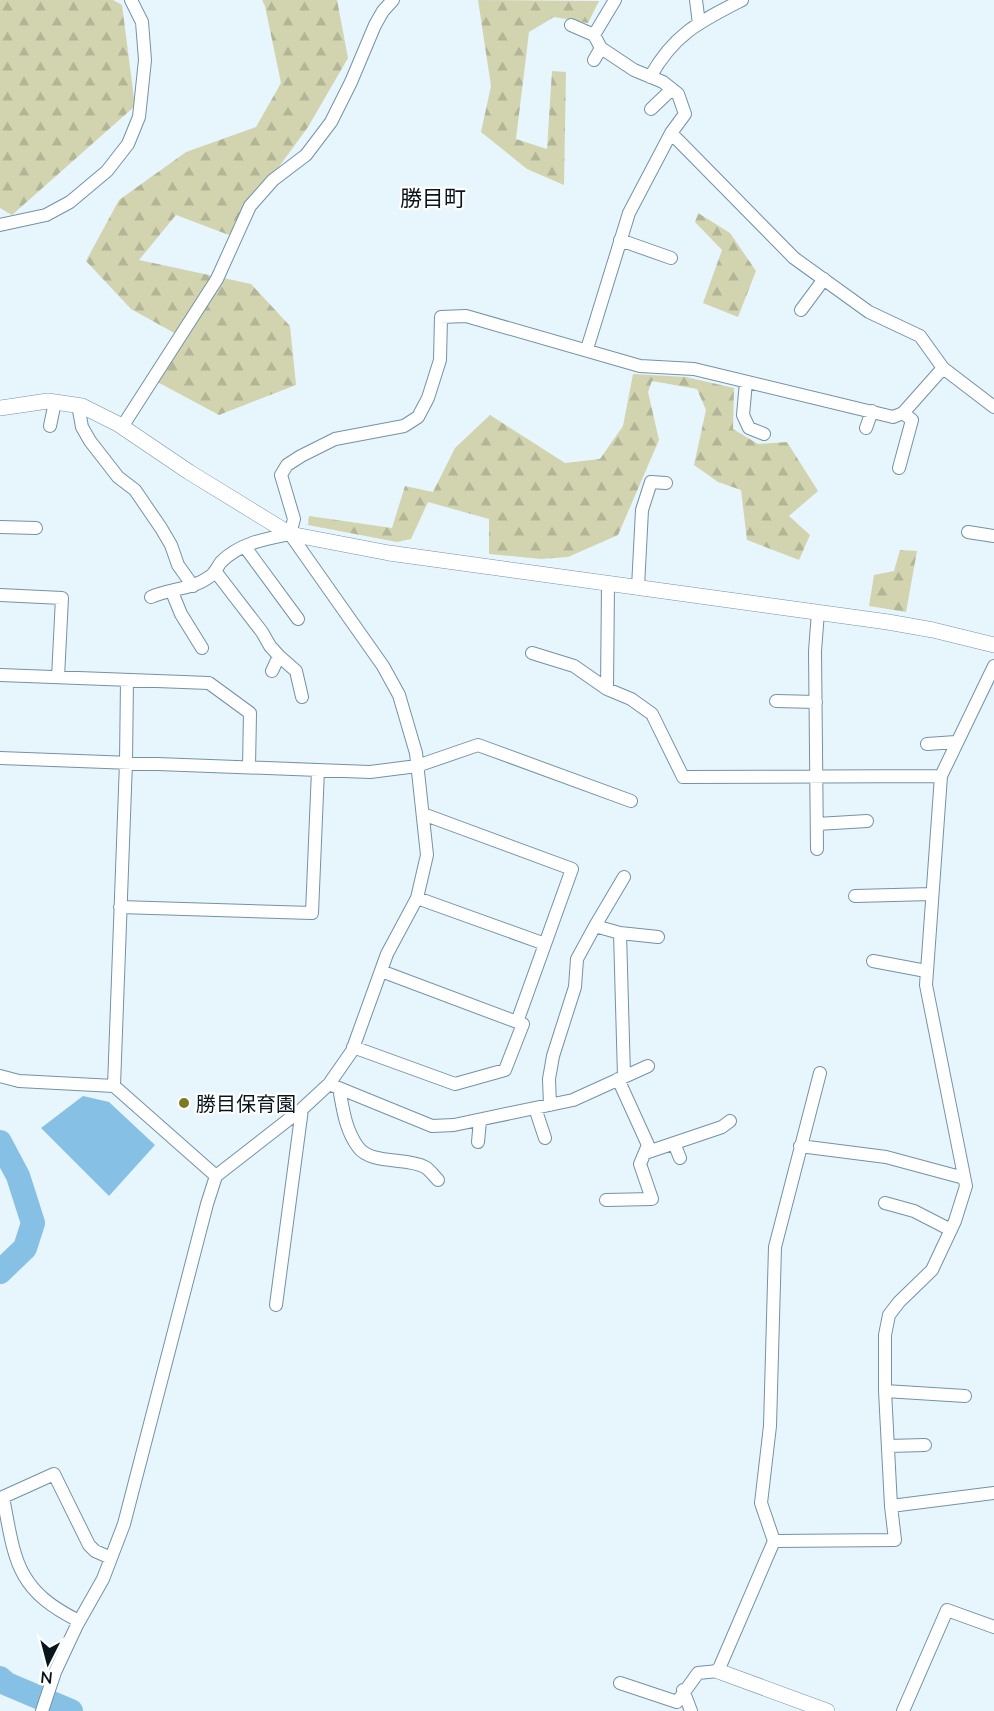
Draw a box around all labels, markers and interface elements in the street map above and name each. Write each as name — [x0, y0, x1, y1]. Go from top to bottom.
district label: 勝目町 — [400, 184, 466, 211]
place label: 勝目保育園 — [196, 1091, 296, 1115]
marker: 勝目保育園 — [177, 1096, 191, 1110]
north arrow — [18, 1633, 78, 1693]
text: N — [39, 1668, 54, 1689]

